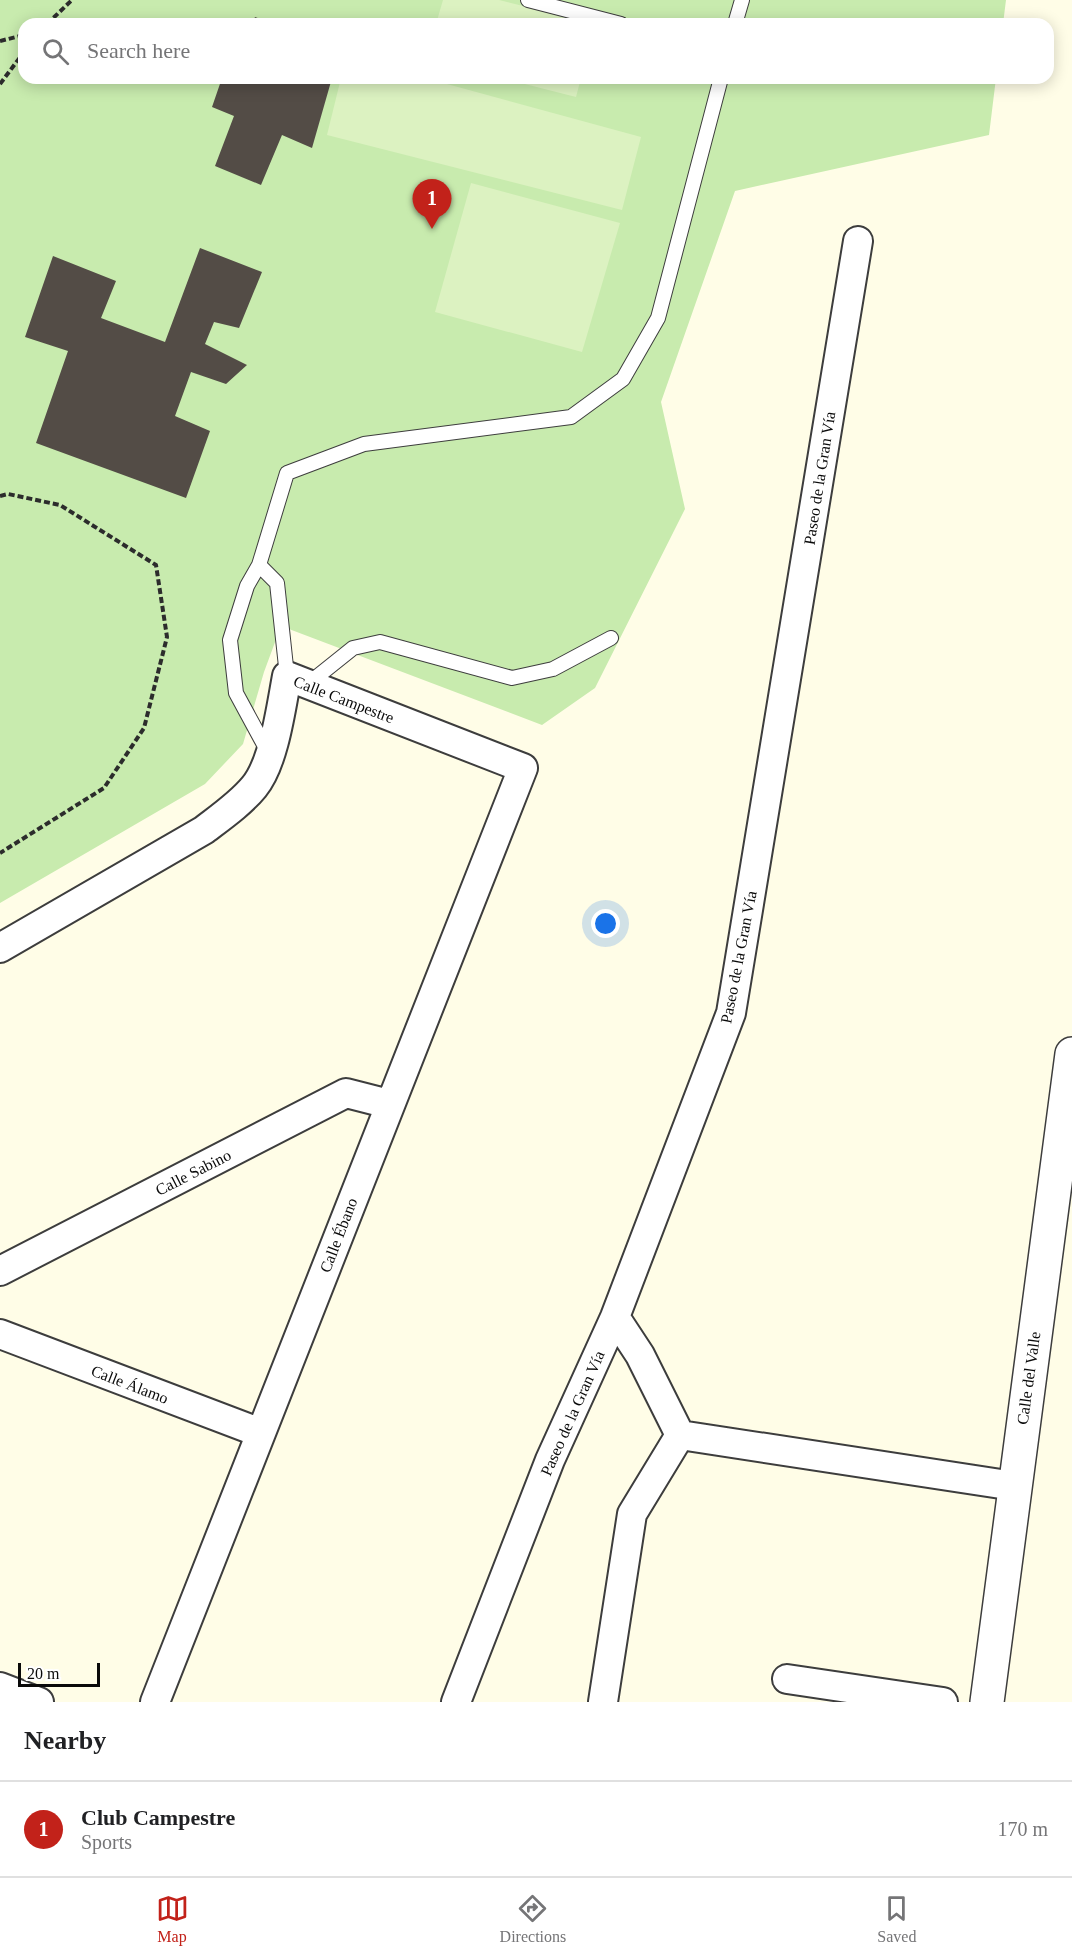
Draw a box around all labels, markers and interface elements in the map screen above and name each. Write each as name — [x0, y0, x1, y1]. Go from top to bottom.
search box — [18, 18, 1054, 84]
icon: search — [39, 35, 72, 68]
text: Search here — [87, 38, 190, 63]
pin: 1 — [412, 180, 452, 229]
street label: Paseo de la Gran Vía — [801, 410, 838, 546]
street label: Calle Campestre — [291, 673, 396, 727]
street label: Paseo de la Gran Vía — [717, 889, 760, 1025]
your location — [591, 909, 620, 938]
street label: Calle Sabino — [153, 1146, 234, 1199]
street label: Calle Ébano — [316, 1195, 360, 1275]
street label: Calle del Valle — [1014, 1330, 1043, 1426]
street label: Paseo de la Gran Vía — [537, 1348, 608, 1478]
street label: Calle Álamo — [89, 1361, 171, 1407]
scale bar — [18, 1660, 100, 1688]
text: 20 m — [27, 1665, 59, 1682]
text: Nearby — [24, 1726, 106, 1755]
text: Club Campestre — [81, 1805, 235, 1830]
text: 1 — [39, 1818, 49, 1840]
text: 170 m — [997, 1818, 1048, 1840]
text: Sports — [81, 1831, 132, 1853]
tab: Map — [156, 1892, 189, 1946]
tab: Directions — [500, 1892, 566, 1946]
tab: Saved — [877, 1892, 916, 1946]

